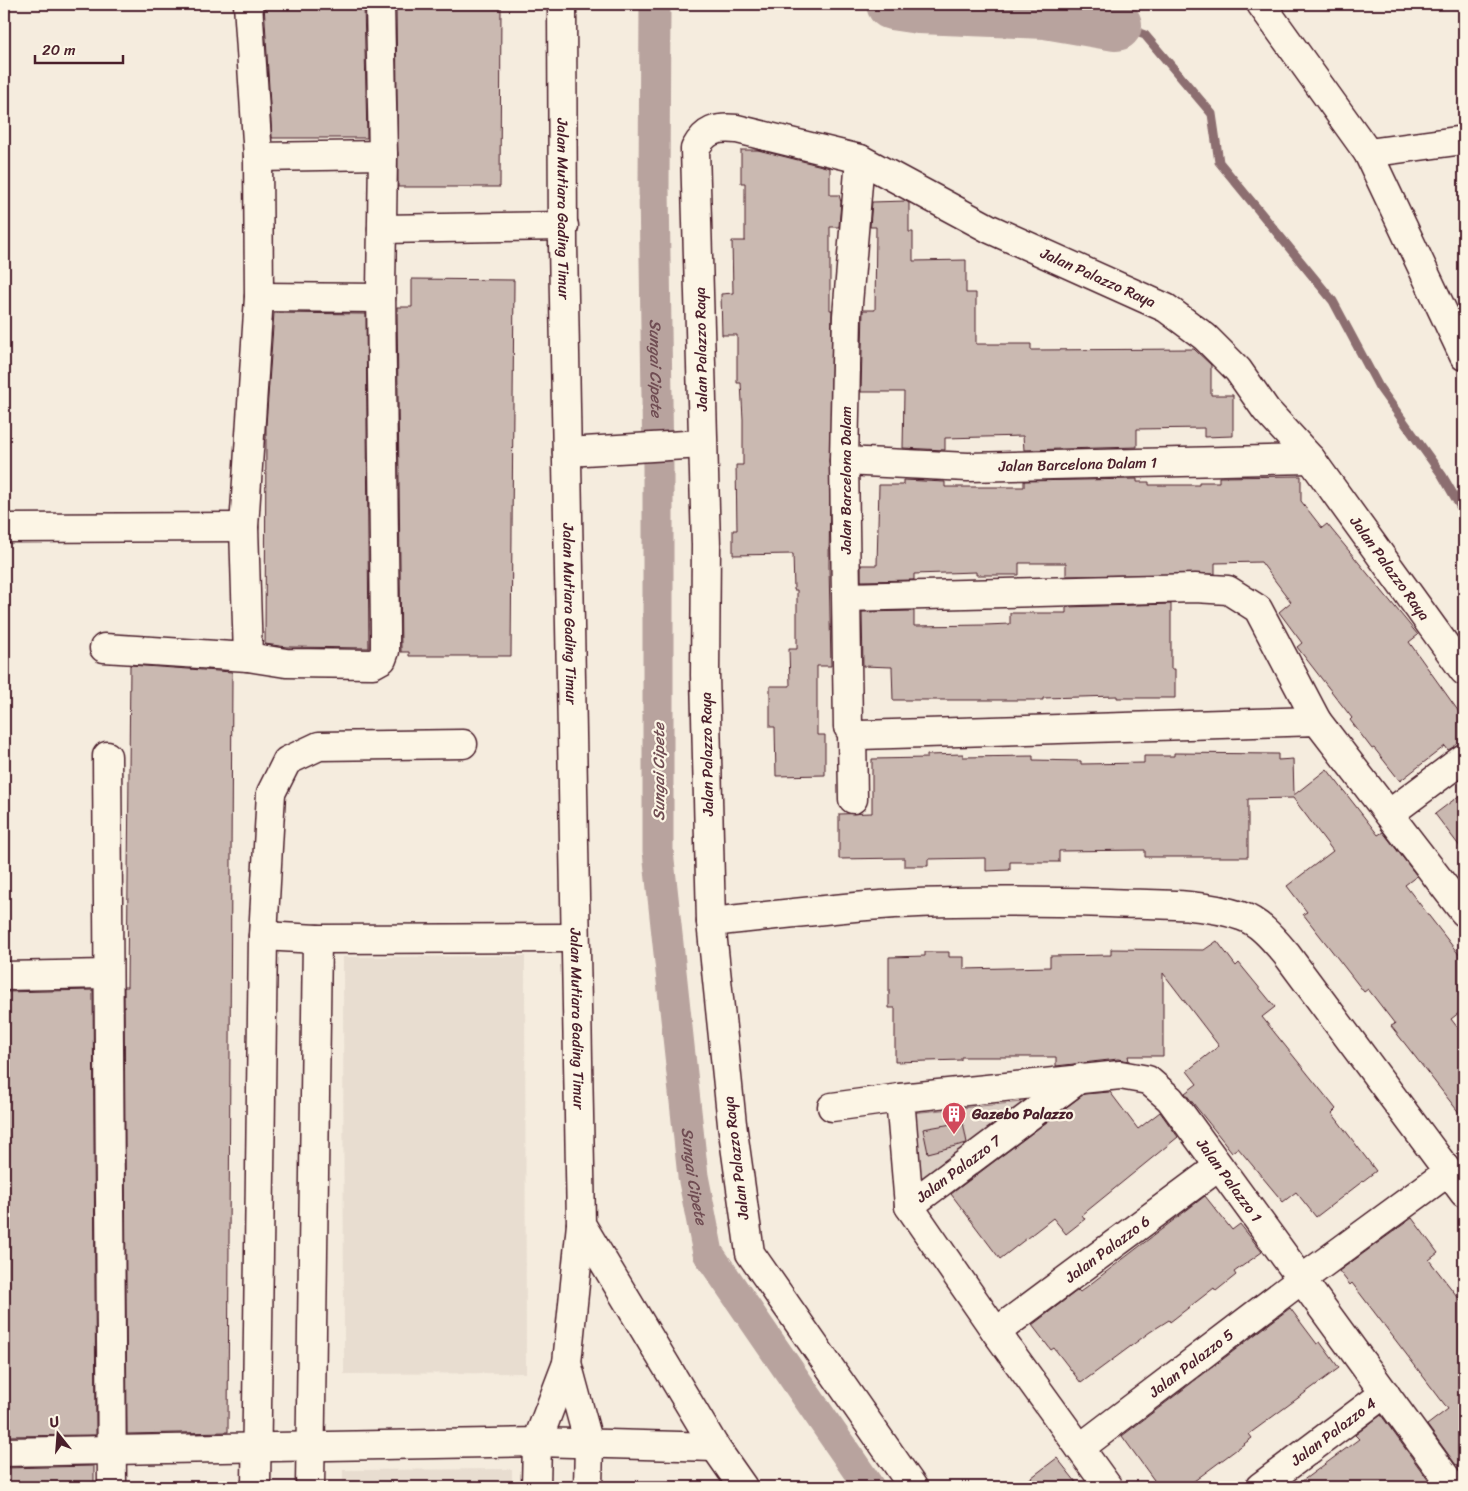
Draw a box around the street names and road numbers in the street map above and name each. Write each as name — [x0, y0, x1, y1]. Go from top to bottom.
street label: Jalan Mutiara Gading Timur — [549, 117, 577, 301]
street label: Jalan Palazzo Raya — [1035, 240, 1161, 315]
street label: Jalan Palazzo Raya — [687, 286, 715, 412]
street label: Jalan Barcelona Dalam — [833, 406, 859, 555]
street label: Jalan Barcelona Dalam 1 — [997, 450, 1157, 479]
street label: Jalan Palazzo Raya — [1342, 510, 1437, 627]
street label: Jalan Mutiara Gading Timur — [555, 522, 584, 706]
street label: Jalan Palazzo Raya — [693, 691, 721, 817]
street label: Jalan Mutiara Gading Timur — [563, 927, 592, 1111]
street label: Jalan Palazzo Raya — [715, 1094, 757, 1222]
street label: Jalan Palazzo 7 — [910, 1127, 1008, 1210]
street label: Jalan Palazzo 1 — [1189, 1132, 1269, 1228]
street label: Jalan Palazzo 6 — [1059, 1209, 1156, 1290]
street label: Jalan Palazzo 5 — [1142, 1322, 1240, 1405]
street label: Jalan Palazzo 4 — [1284, 1391, 1382, 1473]

